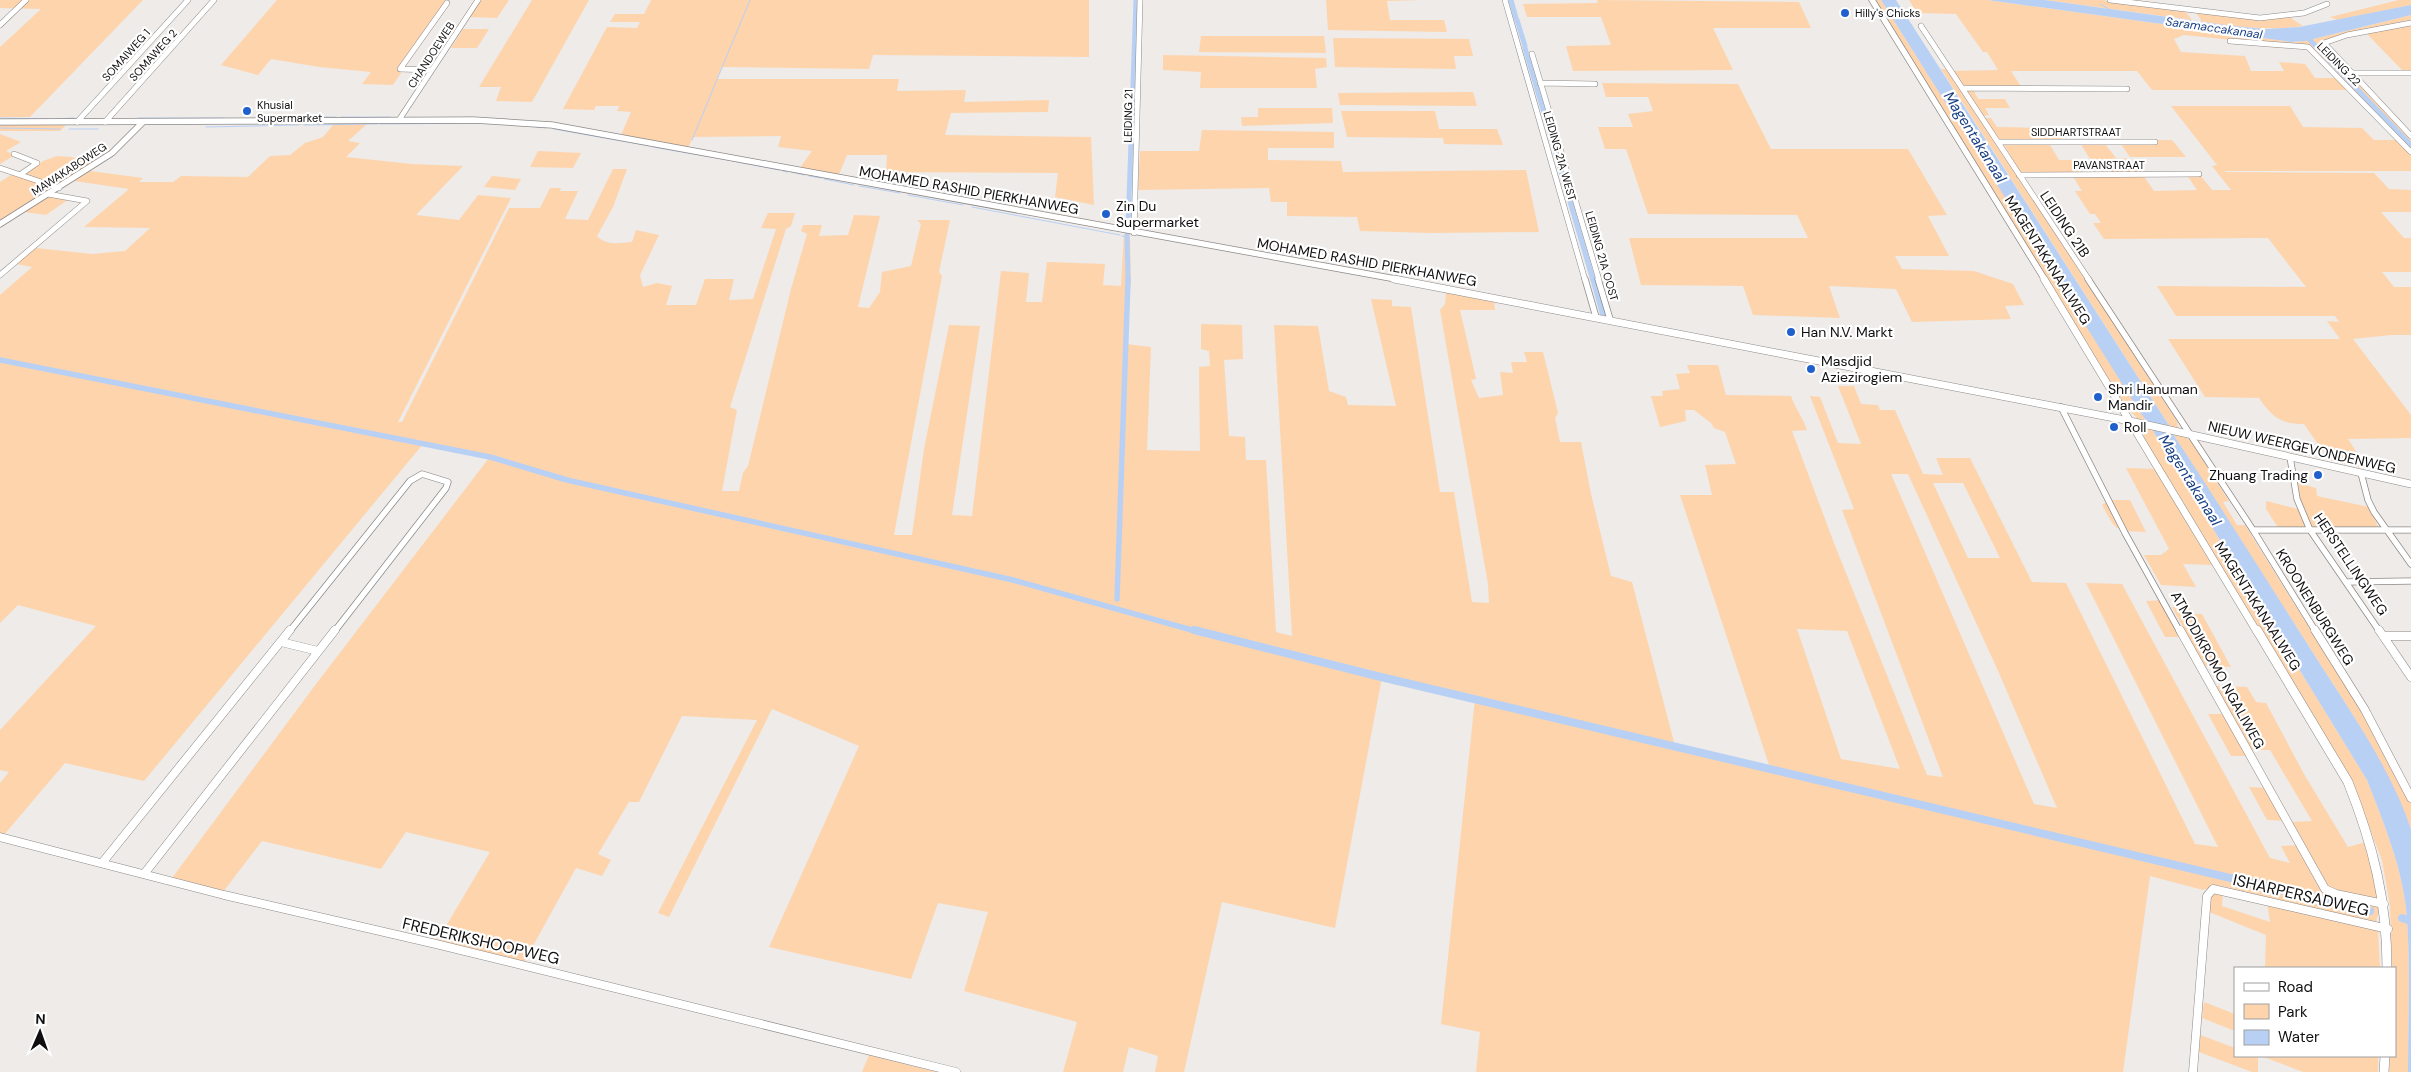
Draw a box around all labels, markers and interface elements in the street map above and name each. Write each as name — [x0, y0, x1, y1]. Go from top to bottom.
place label: Hilly's Chicks — [1855, 6, 1920, 20]
marker: Hilly's Chicks — [1839, 7, 1851, 19]
water label: Saramaccakanaal — [2165, 13, 2264, 43]
street label: CHANDOEWEB — [404, 19, 458, 91]
street label: SOMAIWEG 1 — [99, 26, 153, 84]
street label: SOMAWEG 2 — [126, 26, 180, 84]
street label: LEIDING 22 — [2314, 39, 2364, 89]
water label: Magentakanaal — [1939, 87, 2011, 187]
street label: LEIDING 21 — [1121, 89, 1135, 143]
place label: Khusial Supermarket — [257, 98, 322, 125]
marker: Khusial Supermarket — [241, 105, 253, 117]
street label: LEIDING 21A WEST — [1540, 109, 1580, 203]
street label: SIDDHARTSTRAAT — [2031, 125, 2121, 139]
street label: MAWAKABOWEG — [29, 139, 109, 199]
street label: PAVANSTRAAT — [2073, 158, 2145, 172]
street label: MOHAMED RASHID PIERKHANWEG — [858, 162, 1080, 218]
street label: LEIDING 21B — [2036, 187, 2094, 261]
street label: MAGENTAKANAALWEG — [2001, 192, 2095, 328]
place label: Zin Du Supermarket — [1116, 197, 1199, 231]
marker: Zin Du Supermarket — [1100, 208, 1112, 220]
street label: LEIDING 21A OOST — [1582, 209, 1622, 303]
street label: MOHAMED RASHID PIERKHANWEG — [1256, 234, 1478, 290]
place label: Han N.V. Markt — [1801, 323, 1893, 341]
marker: Han N.V. Markt — [1785, 326, 1797, 338]
place label: Masdjid Aziezirogiem — [1821, 352, 1902, 386]
marker: Masdjid Aziezirogiem — [1805, 363, 1817, 375]
place label: Shri Hanuman Mandir — [2108, 380, 2198, 414]
marker: Shri Hanuman Mandir — [2092, 391, 2104, 403]
street label: NIEUW WEERGEVONDENWEG — [2206, 417, 2398, 477]
place label: Roll — [2124, 418, 2146, 436]
marker: Roll — [2108, 421, 2120, 433]
water label: Magentakanaal — [2154, 430, 2226, 530]
place label: Zhuang Trading — [2209, 466, 2308, 484]
marker: Zhuang Trading — [2312, 469, 2324, 481]
street label: HERSTELLINGWEG — [2310, 509, 2392, 619]
street label: MAGENTAKANAALWEG — [2211, 538, 2305, 674]
street label: KROONENBURGWEG — [2272, 545, 2358, 669]
street label: ATMODIKROMO NGALIWEG — [2167, 588, 2269, 752]
street label: ISHARPERSADWEG — [2231, 869, 2371, 921]
street label: FREDERIKSHOOPWEG — [400, 913, 562, 969]
legend — [2234, 967, 2396, 1057]
text: Road — [2278, 977, 2313, 997]
text: Park — [2278, 1002, 2308, 1022]
north arrow — [15, 1007, 65, 1057]
text: N — [35, 1010, 46, 1028]
text: Water — [2278, 1027, 2320, 1047]

